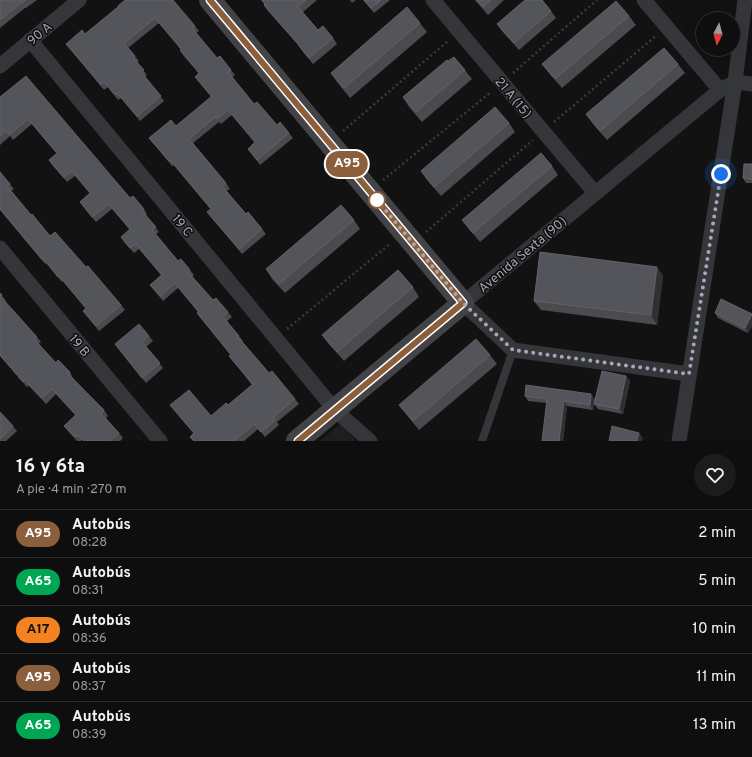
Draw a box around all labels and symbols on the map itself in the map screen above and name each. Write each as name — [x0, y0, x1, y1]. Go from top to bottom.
north arrow — [696, 12, 740, 56]
street label: 90 A — [25, 20, 56, 49]
street label: 21 A (15) — [491, 75, 534, 122]
line badge: A95 — [324, 151, 370, 177]
your location — [711, 164, 731, 184]
unlabelled marker — [368, 191, 386, 209]
street label: 19 C — [168, 212, 195, 241]
street label: Avenida Sexta (90) — [476, 214, 571, 297]
street label: 19 B — [65, 332, 92, 361]

